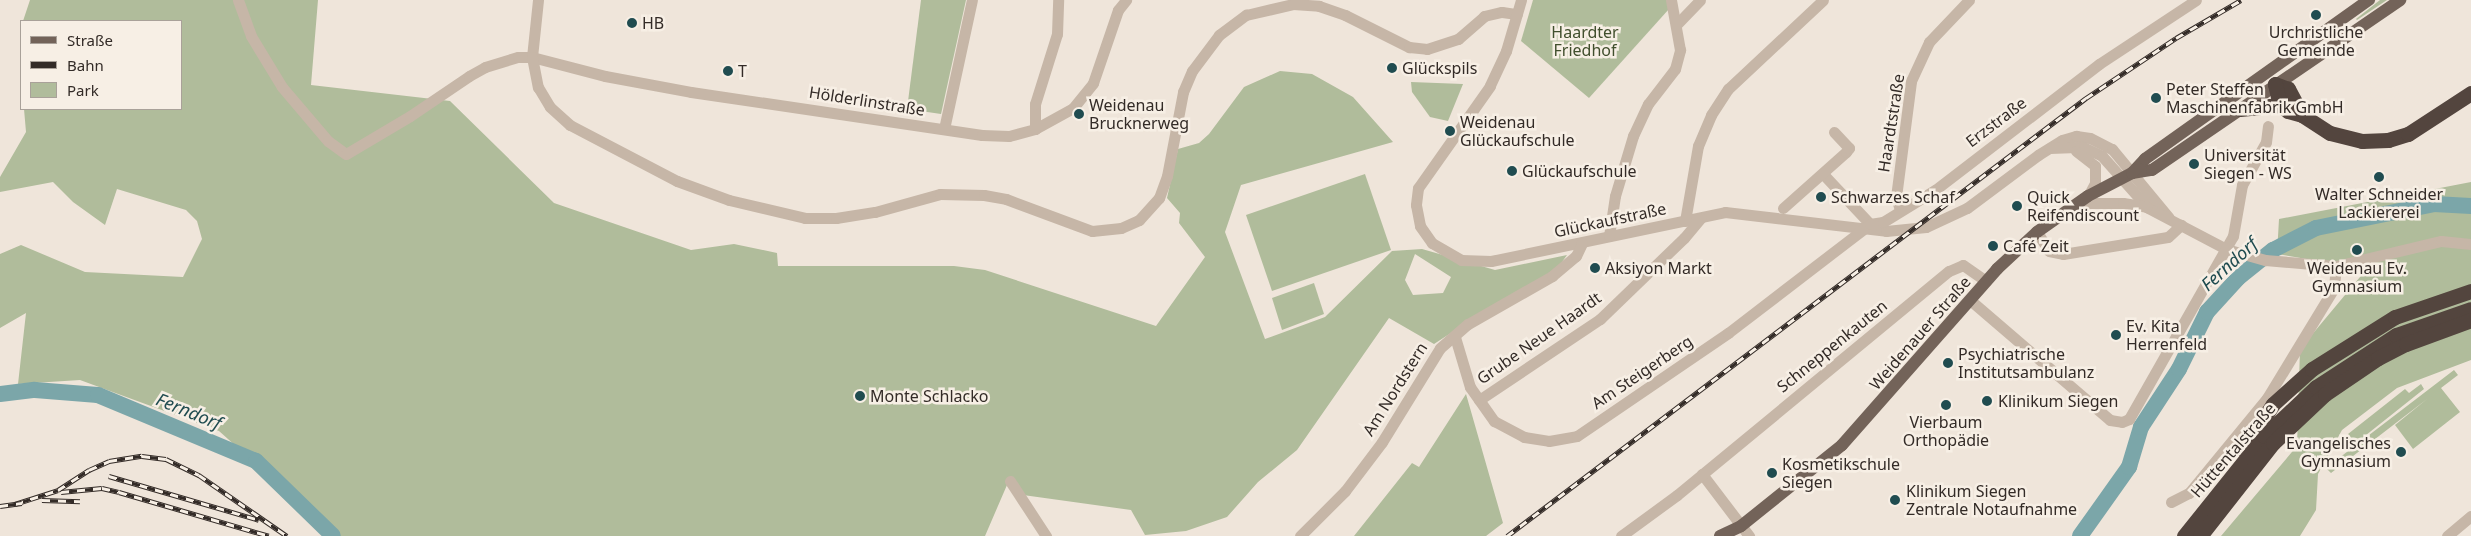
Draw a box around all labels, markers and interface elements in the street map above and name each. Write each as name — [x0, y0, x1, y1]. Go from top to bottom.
marker: Urchristliche Gemeinde — [2310, 9, 2322, 21]
place label: HB — [642, 13, 664, 33]
marker: HB — [626, 17, 638, 29]
legend — [20, 20, 182, 110]
park label: Haardter Friedhof — [1551, 22, 1619, 60]
place label: Urchristliche Gemeinde — [2269, 22, 2363, 60]
text: Straße — [67, 30, 113, 50]
text: Bahn — [67, 55, 104, 75]
place label: Glückspils — [1402, 58, 1477, 78]
place label: T — [738, 61, 747, 81]
marker: Glückspils — [1386, 62, 1398, 74]
marker: T — [722, 65, 734, 77]
street label: Haardtstraße — [1874, 72, 1908, 174]
place label: Peter Steffen Maschinenfabrik GmbH — [2166, 79, 2344, 117]
text: Park — [67, 80, 99, 100]
street label: Hölderlinstraße — [808, 82, 926, 120]
marker: Peter Steffen Maschinenfabrik GmbH — [2150, 92, 2162, 104]
street label: Erzstraße — [1962, 93, 2030, 151]
place label: Weidenau Brucknerweg — [1089, 95, 1189, 133]
marker: Weidenau Brucknerweg — [1073, 108, 1085, 120]
place label: Weidenau Glückaufschule — [1460, 112, 1575, 150]
marker: Weidenau Glückaufschule — [1444, 125, 1456, 137]
place label: Universität Siegen - WS — [2204, 145, 2292, 183]
marker: Universität Siegen - WS — [2188, 158, 2200, 170]
place label: Glückaufschule — [1522, 161, 1637, 181]
marker: Glückaufschule — [1506, 165, 1518, 177]
marker: Walter Schneider Lackiererei — [2373, 171, 2385, 183]
place label: Walter Schneider Lackiererei — [2315, 184, 2443, 222]
place label: Schwarzes Schaf — [1831, 187, 1955, 207]
place label: Quick Reifendiscount — [2027, 187, 2139, 225]
marker: Schwarzes Schaf — [1815, 191, 1827, 203]
street label: Glückaufstraße — [1552, 199, 1668, 241]
marker: Quick Reifendiscount — [2011, 200, 2023, 212]
water label: Ferndorf — [2196, 233, 2262, 295]
place label: Café Zeit — [2003, 236, 2069, 256]
marker: Café Zeit — [1987, 240, 1999, 252]
marker: Weidenau Ev. Gymnasium — [2351, 244, 2363, 256]
place label: Aksiyon Markt — [1605, 258, 1712, 278]
place label: Weidenau Ev. Gymnasium — [2307, 258, 2407, 296]
marker: Aksiyon Markt — [1589, 262, 1601, 274]
street label: Weidenauer Straße — [1865, 272, 1975, 394]
street label: Grube Neue Haardt — [1473, 288, 1605, 388]
street label: Schneppenkauten — [1773, 296, 1891, 396]
place label: Ev. Kita Herrenfeld — [2126, 316, 2207, 354]
marker: Ev. Kita Herrenfeld — [2110, 329, 2122, 341]
street label: Am Steigerberg — [1588, 331, 1696, 413]
street label: Am Nordstern — [1359, 339, 1431, 439]
place label: Psychiatrische Institutsambulanz — [1958, 344, 2094, 382]
marker: Psychiatrische Institutsambulanz — [1942, 357, 1954, 369]
place label: Monte Schlacko — [870, 386, 988, 406]
water label: Ferndorf — [153, 388, 225, 434]
marker: Monte Schlacko — [854, 390, 866, 402]
place label: Klinikum Siegen — [1998, 391, 2118, 411]
marker: Klinikum Siegen — [1980, 394, 1994, 408]
marker: Vierbaum Orthopädie — [1940, 399, 1952, 411]
street label: Hüttentalstraße — [2187, 399, 2279, 501]
place label: Vierbaum Orthopädie — [1903, 412, 1989, 450]
place label: Evangelisches Gymnasium — [2286, 433, 2391, 471]
marker: Evangelisches Gymnasium — [2395, 446, 2407, 458]
place label: Kosmetikschule Siegen — [1782, 454, 1900, 492]
marker: Kosmetikschule Siegen — [1766, 467, 1778, 479]
place label: Klinikum Siegen Zentrale Notaufnahme — [1906, 481, 2077, 519]
marker: Klinikum Siegen Zentrale Notaufnahme — [1888, 493, 1902, 507]

